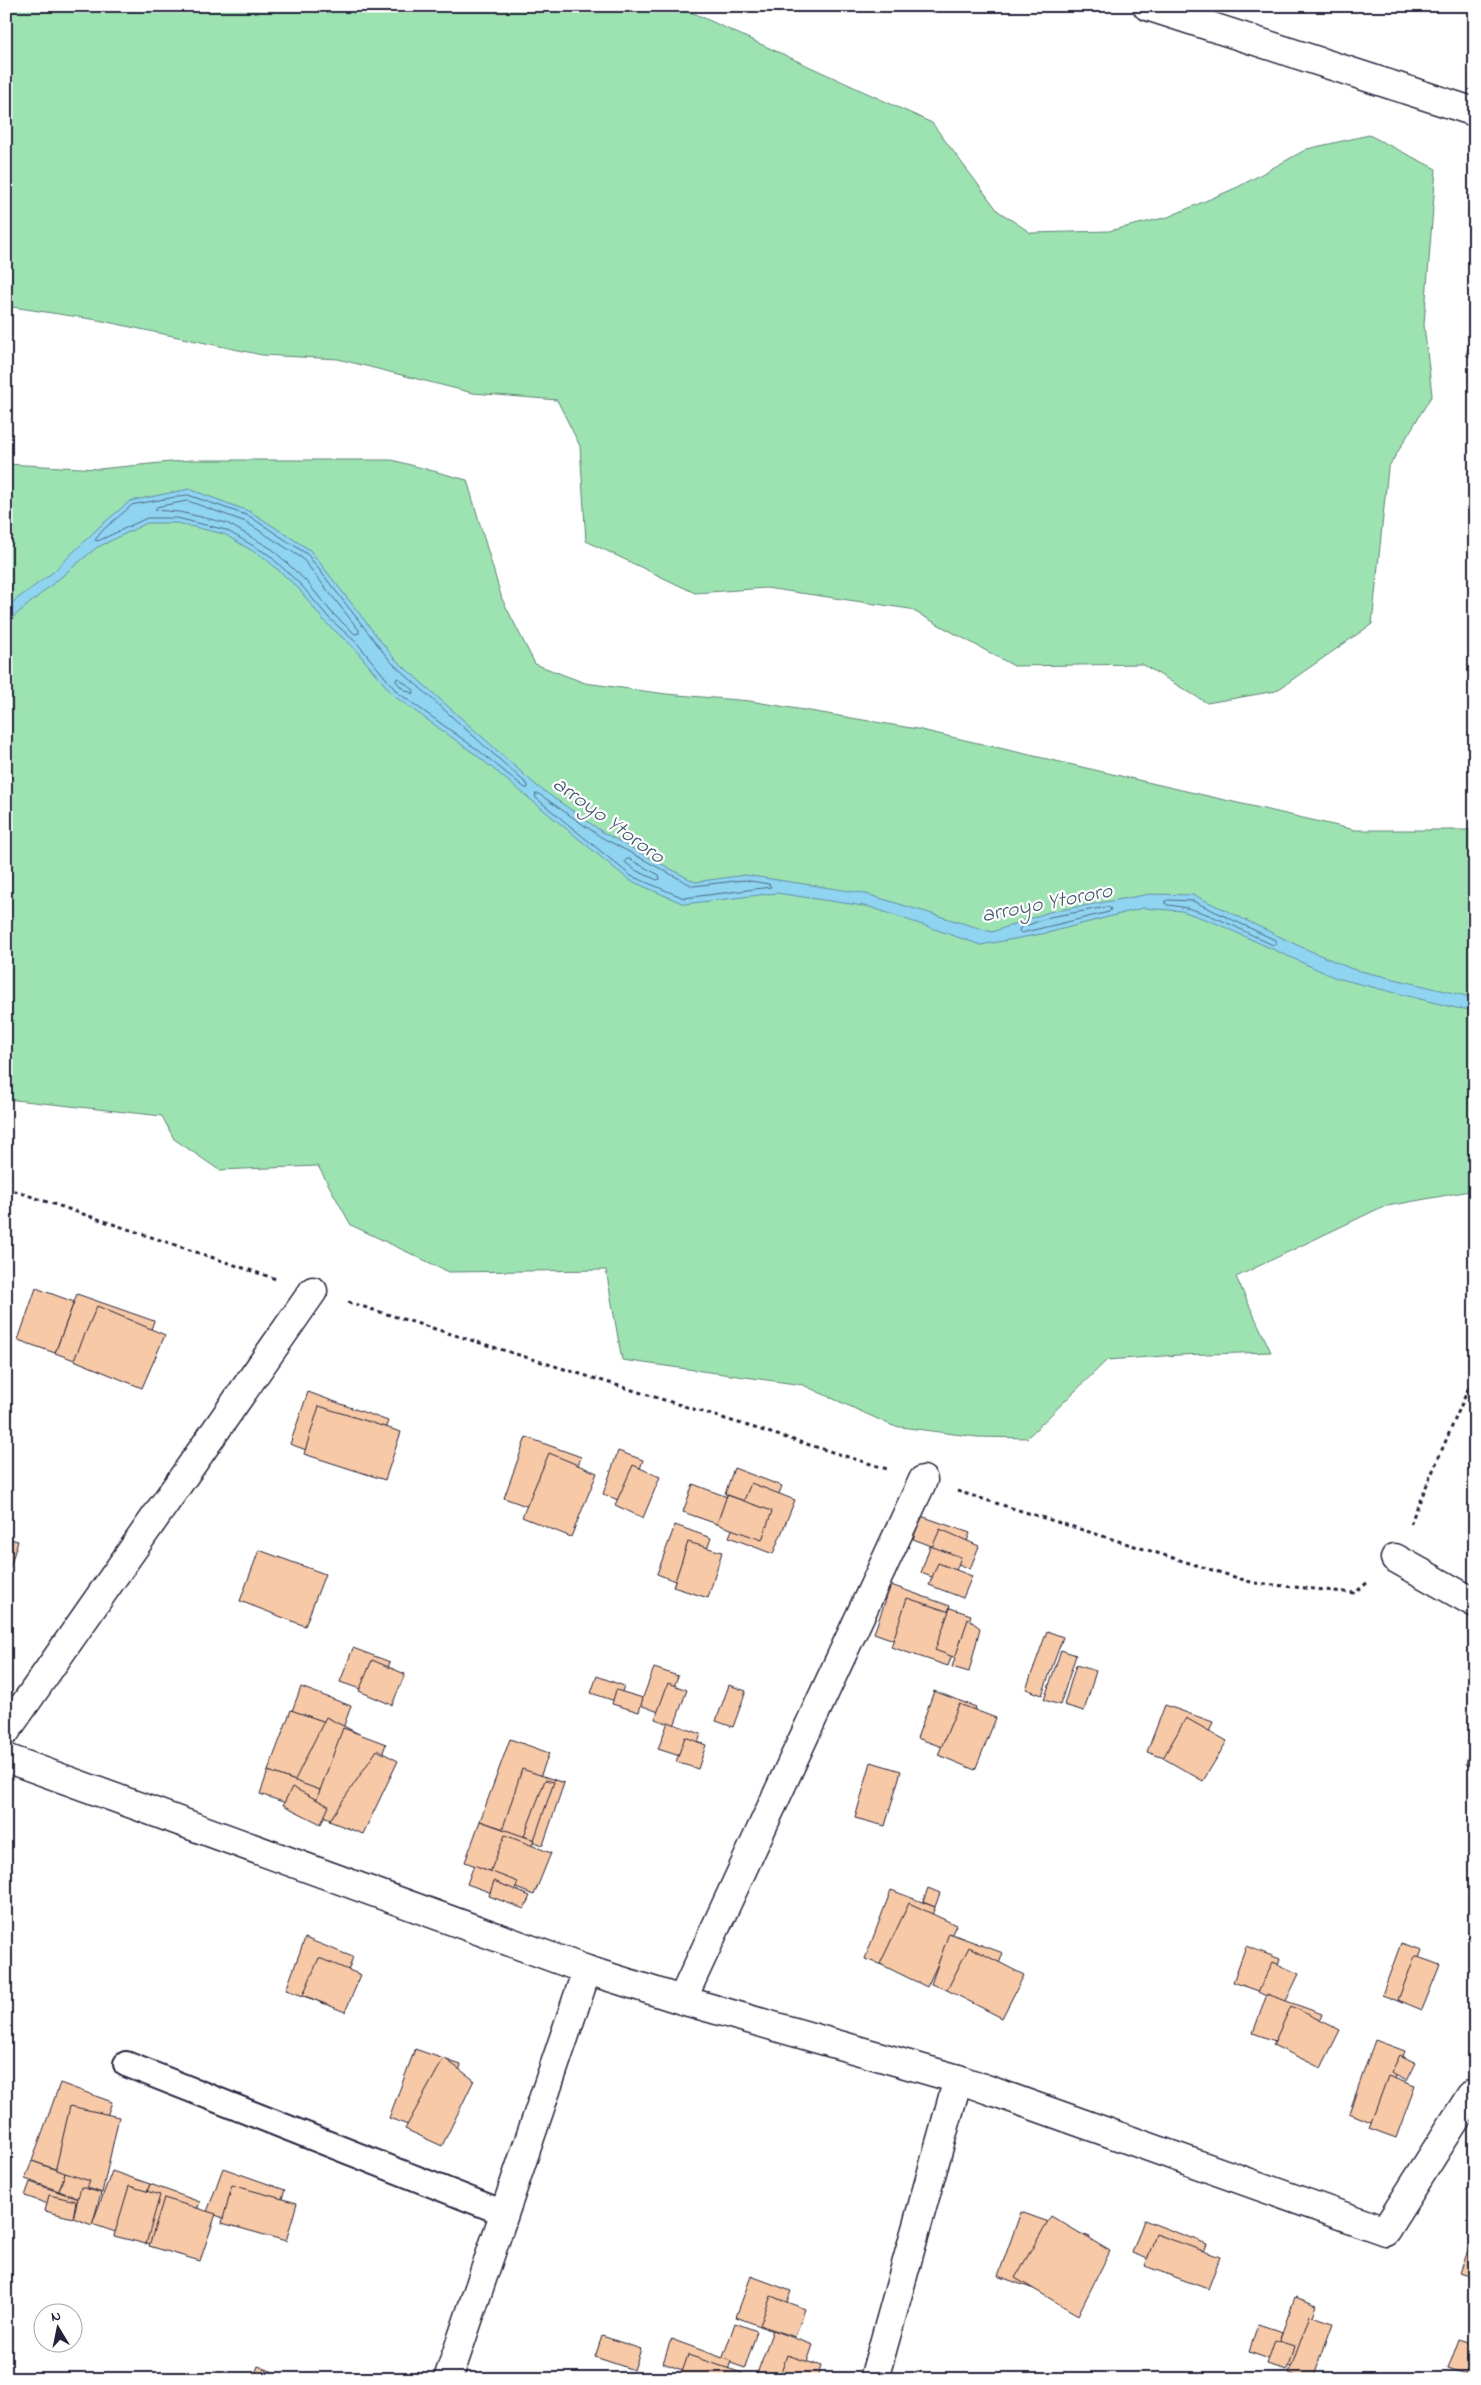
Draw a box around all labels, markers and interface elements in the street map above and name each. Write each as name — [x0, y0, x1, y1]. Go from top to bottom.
water label: arroyo Ytororo — [545, 769, 672, 874]
water label: arroyo Ytororo — [979, 875, 1116, 932]
north arrow — [32, 2302, 82, 2352]
text: N — [50, 2306, 62, 2328]

